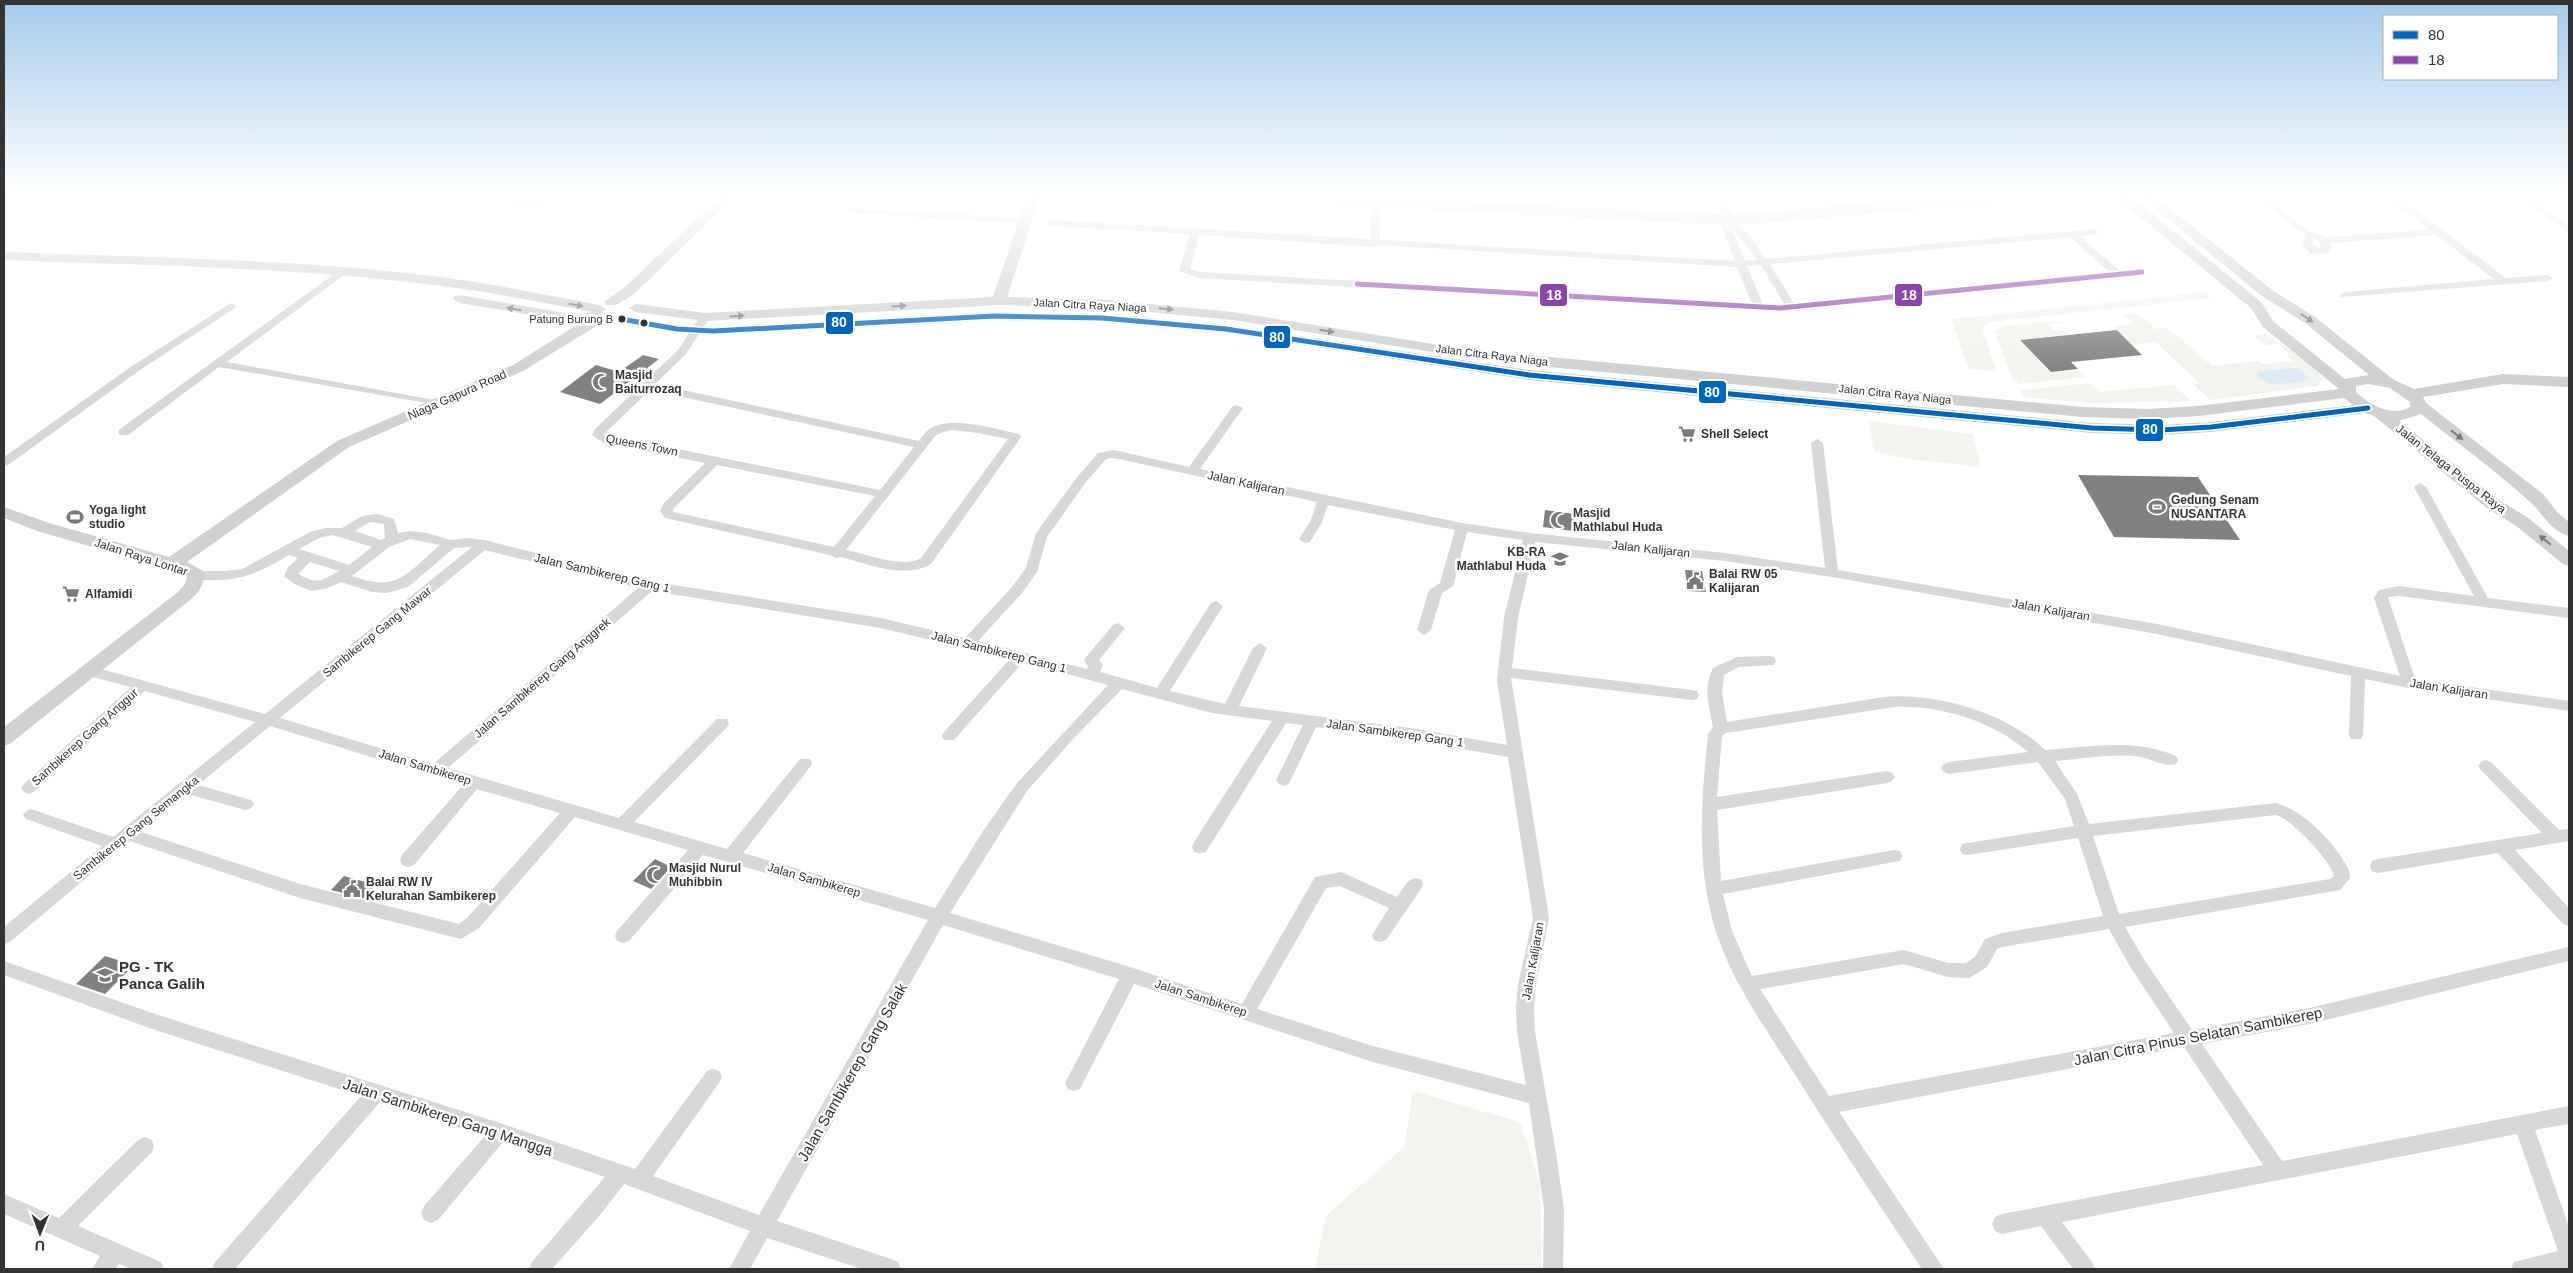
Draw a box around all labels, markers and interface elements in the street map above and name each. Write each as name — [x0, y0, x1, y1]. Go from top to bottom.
legend — [2383, 15, 2558, 80]
text: 80 — [2428, 26, 2445, 43]
text: 18 — [2428, 51, 2445, 68]
line badge: 18 — [1539, 283, 1568, 307]
line badge: 18 — [1894, 283, 1923, 307]
text: 18 — [1546, 287, 1562, 303]
text: 18 — [1901, 287, 1917, 303]
street label: Jalan Citra Raya Niaga — [1033, 296, 1148, 314]
one-way arrow — [569, 301, 585, 309]
one-way arrow — [891, 301, 907, 309]
one-way arrow — [506, 304, 522, 312]
one-way arrow — [1158, 305, 1174, 313]
line badge: 80 — [825, 311, 854, 335]
one-way arrow — [729, 312, 745, 320]
place label: Patung Burung B — [529, 313, 613, 325]
one-way arrow — [2300, 313, 2313, 323]
marker: Patung Burung B — [617, 314, 627, 324]
text: 80 — [831, 314, 847, 330]
unlabelled marker — [639, 318, 649, 328]
line badge: 80 — [1263, 325, 1291, 349]
one-way arrow — [1319, 327, 1335, 335]
text: 80 — [1269, 329, 1285, 345]
street label: Jalan Citra Raya Niaga — [1435, 342, 1550, 368]
street label: Niaga Gapura Road — [405, 367, 509, 423]
place label: Masjid Baiturrozaq — [615, 368, 682, 396]
mosque icon: Masjid Baiturrozaq — [591, 372, 611, 392]
line badge: 80 — [1698, 380, 1727, 404]
street label: Jalan Citra Raya Niaga — [1838, 382, 1953, 406]
text: 80 — [1704, 384, 1720, 400]
line badge: 80 — [2135, 418, 2164, 442]
text: 80 — [2142, 421, 2158, 437]
street label: Jalan Telaga Puspa Raya — [2393, 422, 2509, 517]
supermarket icon: Shell Select — [1677, 424, 1697, 444]
place label: Shell Select — [1701, 427, 1768, 441]
one-way arrow — [2451, 430, 2464, 441]
street label: Queens Town — [605, 431, 679, 459]
street label: Jalan Kalijaran — [1206, 468, 1286, 498]
place label: Gedung Senam NUSANTARA — [2171, 493, 2259, 521]
sports icon: Gedung Senam NUSANTARA — [2147, 497, 2167, 517]
place label: Yoga light studio — [89, 503, 146, 531]
place label: Masjid Mathlabul Huda — [1573, 506, 1663, 534]
sports icon: Yoga light studio — [65, 507, 85, 527]
mosque icon: Masjid Mathlabul Huda — [1549, 510, 1569, 530]
street label: Jalan Raya Lontar — [93, 535, 189, 579]
one-way arrow — [2539, 535, 2552, 546]
street label: Jalan Kalijaran — [1611, 538, 1691, 560]
place label: KB-RA Mathlabul Huda — [1457, 545, 1546, 573]
school or university icon: KB-RA Mathlabul Huda — [1550, 549, 1570, 569]
street label: Jalan Sambikerep Gang 1 — [533, 551, 671, 595]
place label: Balai RW 05 Kalijaran — [1709, 567, 1778, 595]
public building icon: Balai RW 05 Kalijaran — [1685, 571, 1705, 591]
supermarket icon: Alfamidi — [61, 584, 81, 604]
street label: Sambikerep Gang Mawar — [320, 584, 434, 680]
place label: Alfamidi — [85, 587, 132, 601]
street label: Jalan Kalijaran — [2011, 596, 2091, 624]
street label: Jalan Sambikerep Gang Anggrek — [471, 614, 614, 741]
street label: Jalan Sambikerep Gang 1 — [930, 628, 1068, 676]
street label: Jalan Kalijaran — [2409, 676, 2489, 702]
street label: Sambikerep Gang Anggur — [29, 686, 141, 788]
street label: Jalan Sambikerep Gang 1 — [1325, 716, 1465, 750]
street label: Jalan Sambikerep — [377, 746, 473, 788]
street label: Sambikerep Gang Semangka — [70, 773, 202, 883]
street label: Jalan Sambikerep — [766, 860, 862, 900]
place label: Masjid Nurul Muhibbin — [669, 861, 741, 889]
mosque icon: Masjid Nurul Muhibbin — [645, 865, 665, 885]
place label: Balai RW IV Kelurahan Sambikerep — [366, 875, 496, 903]
public building icon: Balai RW IV Kelurahan Sambikerep — [342, 879, 362, 899]
street label: Jalan Kalijaran — [1519, 921, 1547, 1001]
place label: PG - TK Panca Galih — [119, 958, 205, 992]
school or university icon: PG - TK Panca Galih — [95, 965, 115, 985]
street label: Jalan Sambikerep — [1153, 977, 1249, 1020]
street label: Jalan Sambikerep Gang Salak — [794, 980, 910, 1164]
street label: Jalan Citra Pinus Selatan Sambikerep — [2072, 1004, 2324, 1068]
street label: Jalan Sambikerep Gang Mangga — [341, 1075, 556, 1159]
north arrow — [15, 1208, 65, 1258]
text: U — [35, 1238, 45, 1254]

